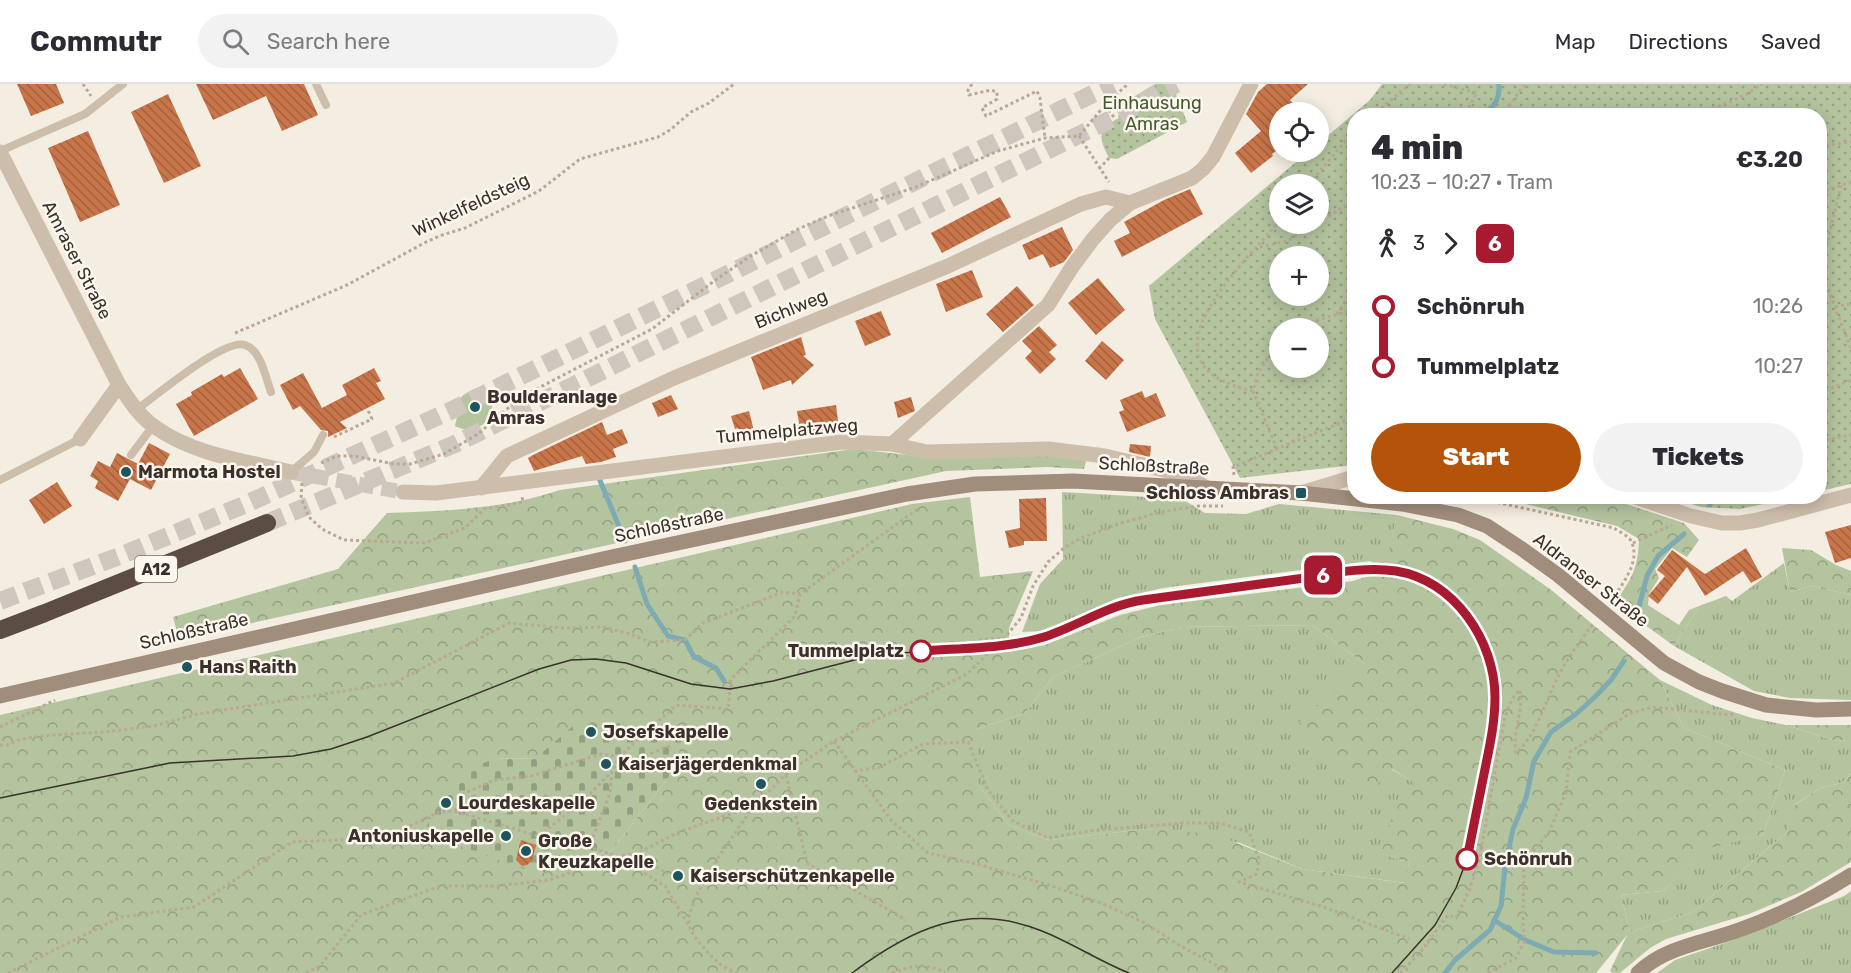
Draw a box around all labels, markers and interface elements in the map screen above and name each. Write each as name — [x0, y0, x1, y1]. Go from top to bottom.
search box — [198, 14, 618, 68]
text: Commutr — [30, 25, 162, 58]
icon: search — [219, 25, 252, 58]
text: Search here — [267, 28, 390, 55]
text: Map — [1555, 29, 1596, 54]
text: Directions — [1629, 29, 1728, 54]
text: Saved — [1761, 29, 1821, 54]
park label: Einhausung Amras — [1102, 92, 1202, 135]
map controls — [1269, 102, 1329, 378]
button: locate — [1269, 102, 1329, 162]
text: 4 min — [1371, 128, 1463, 167]
text: €3.20 — [1736, 146, 1803, 173]
street label: Winkelfeldsteig — [409, 168, 533, 242]
text: 10:23 – 10:27 · Tram — [1371, 170, 1553, 194]
button: layers — [1269, 174, 1329, 234]
street label: Amraser Straße — [38, 197, 116, 323]
icon: walk — [1371, 227, 1404, 260]
icon: forward — [1434, 227, 1467, 260]
text: 3 — [1413, 231, 1425, 255]
text: 6 — [1488, 231, 1502, 256]
button: + — [1269, 246, 1329, 306]
street label: Bichlweg — [751, 284, 831, 334]
text: Schönruh — [1417, 293, 1525, 320]
text: 10:26 — [1753, 294, 1803, 318]
button: − — [1269, 318, 1329, 378]
text: Tummelplatz — [1417, 353, 1559, 380]
text: 10:27 — [1755, 354, 1803, 378]
place label: Boulderanlage Amras — [487, 386, 618, 429]
marker: Boulderanlage Amras — [468, 400, 482, 414]
street label: Tummelplatzweg — [715, 414, 859, 448]
button: Start — [1371, 423, 1581, 492]
button: Tickets — [1593, 423, 1803, 492]
street label: Schloßstraße — [1098, 452, 1210, 480]
place label: Marmota Hostel — [138, 461, 281, 483]
marker: Marmota Hostel — [119, 465, 133, 479]
place label: Schloss Ambras — [1146, 482, 1289, 504]
marker: Schloss Ambras — [1294, 486, 1308, 500]
street label: Schloßstraße — [612, 503, 726, 547]
street label: Aldranser Straße — [1529, 528, 1653, 632]
road number: A12 — [135, 556, 177, 582]
line badge: 6 — [1304, 556, 1342, 594]
text: 6 — [1316, 563, 1330, 588]
street label: Schloßstraße — [137, 608, 251, 654]
place label: Tummelplatz — [788, 640, 904, 662]
marker: Tummelplatz — [910, 640, 932, 662]
place label: Hans Raith — [199, 656, 297, 678]
marker: Hans Raith — [180, 660, 194, 674]
place label: Josefskapelle — [603, 721, 729, 743]
marker: Josefskapelle — [584, 725, 598, 739]
place label: Kaiserjägerdenkmal — [618, 753, 797, 775]
marker: Kaiserjägerdenkmal — [599, 757, 613, 771]
marker: Gedenkstein — [754, 777, 768, 791]
place label: Lourdeskapelle — [458, 792, 596, 814]
place label: Gedenkstein — [704, 793, 818, 815]
marker: Lourdeskapelle — [439, 796, 453, 810]
place label: Antoniuskapelle — [348, 825, 494, 847]
marker: Antoniuskapelle — [499, 829, 513, 843]
place label: Große Kreuzkapelle — [538, 830, 655, 873]
marker: Große Kreuzkapelle — [519, 844, 533, 858]
marker: Schönruh — [1456, 848, 1478, 870]
place label: Schönruh — [1484, 848, 1572, 870]
place label: Kaiserschützenkapelle — [690, 865, 895, 887]
marker: Kaiserschützenkapelle — [671, 869, 685, 883]

